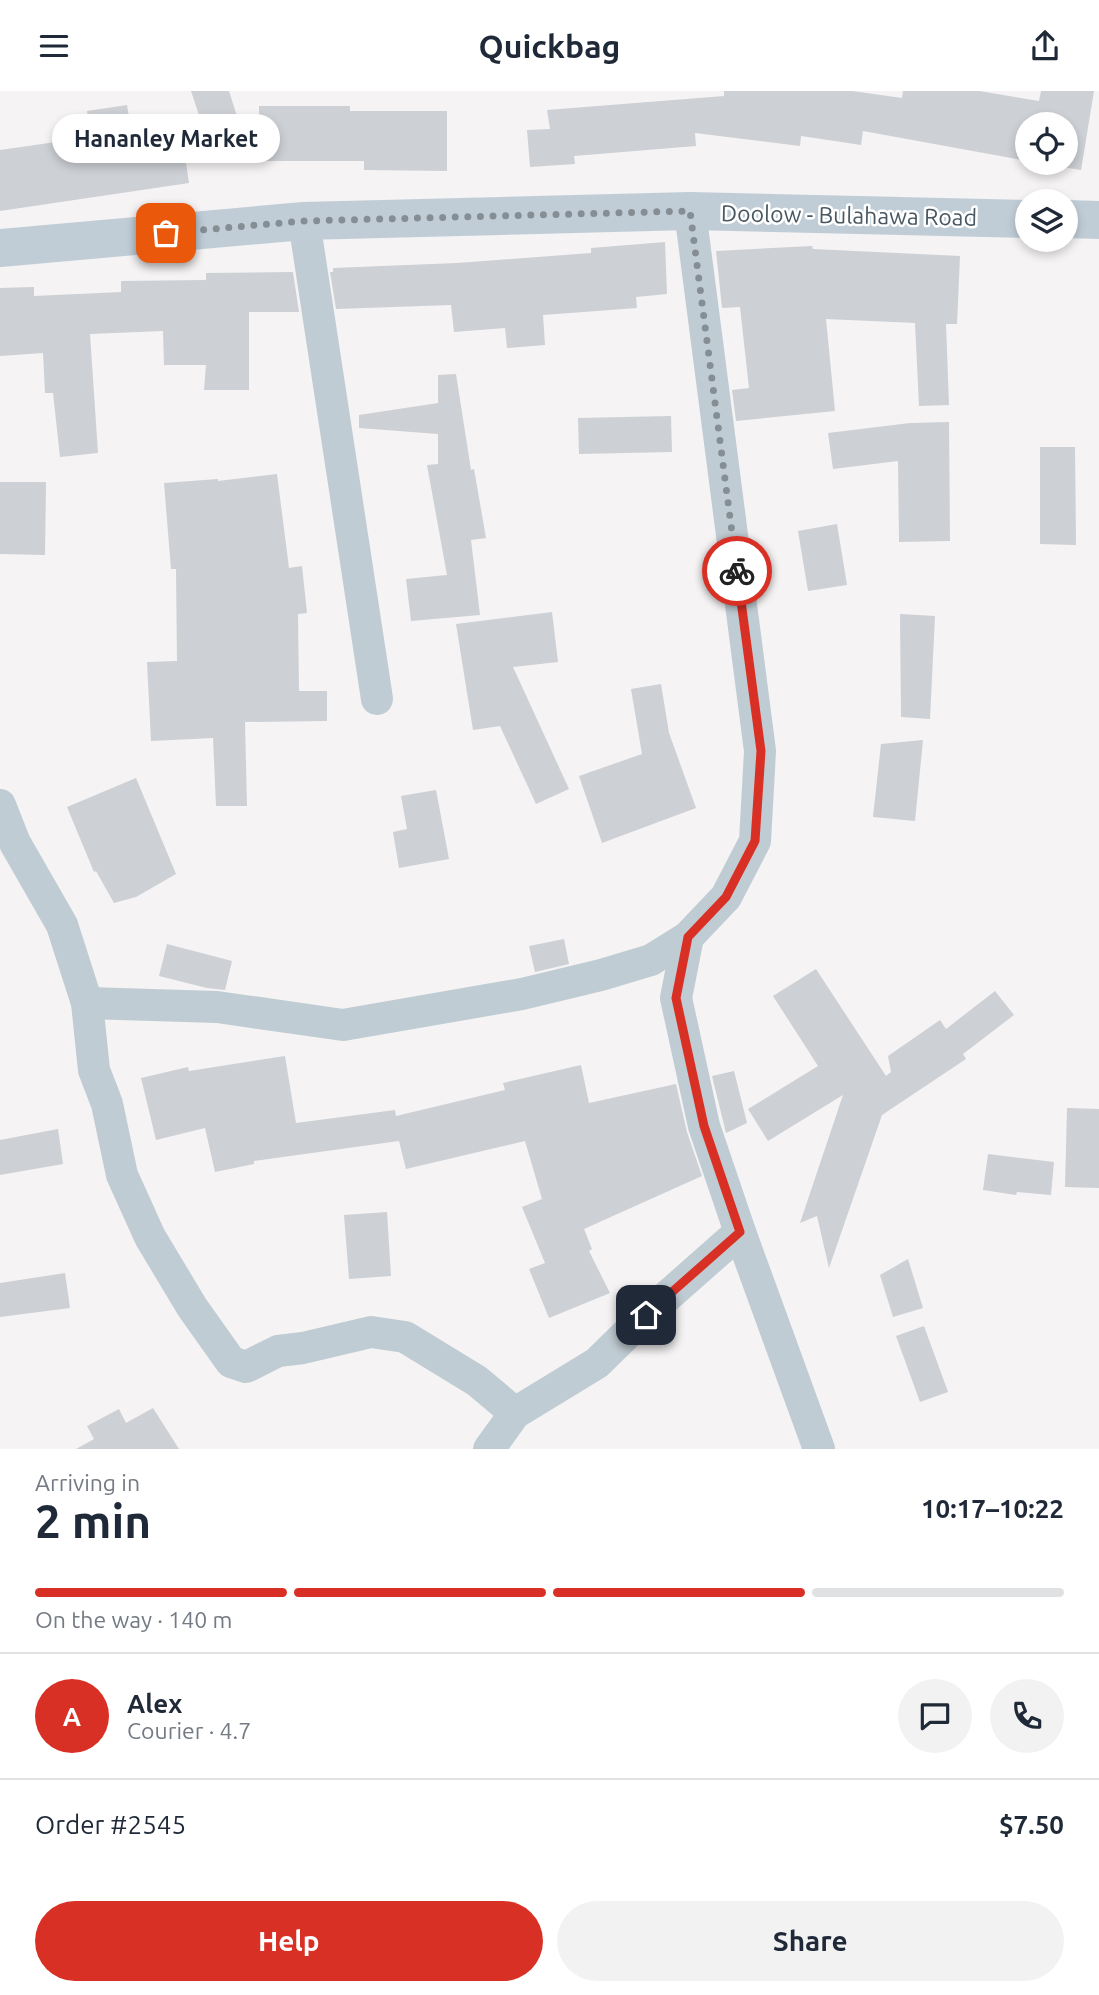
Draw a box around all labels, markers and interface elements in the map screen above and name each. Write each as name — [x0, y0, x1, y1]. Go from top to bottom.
icon: menu — [35, 27, 73, 65]
icon: share — [1026, 27, 1064, 65]
text: Quickbag — [479, 28, 620, 64]
map controls — [1015, 112, 1078, 252]
button: locate — [1015, 112, 1078, 175]
callout: Hananley Market — [52, 114, 280, 163]
text: Hananley Market — [74, 126, 258, 151]
button: layers — [1015, 189, 1078, 252]
street label: Doolow - Bulahawa Road — [721, 200, 977, 230]
pin — [136, 203, 196, 263]
icon: bag — [147, 214, 185, 252]
courier — [702, 536, 772, 606]
icon: bike — [718, 552, 756, 590]
pin — [616, 1285, 676, 1345]
icon: home — [627, 1296, 665, 1334]
text: Arriving in — [35, 1470, 140, 1495]
text: 10:17–10:22 — [921, 1494, 1064, 1523]
text: 2 min — [35, 1495, 151, 1547]
text: On the way · 140 m — [35, 1607, 232, 1632]
button: chat — [898, 1679, 972, 1753]
button: phone — [990, 1679, 1064, 1753]
text: Alex — [127, 1689, 182, 1718]
text: A — [63, 1702, 81, 1731]
text: Courier · 4.7 — [127, 1718, 251, 1743]
text: Order #2545 — [35, 1810, 186, 1839]
text: $7.50 — [999, 1810, 1064, 1839]
button: Help — [35, 1901, 543, 1981]
button: Share — [557, 1901, 1064, 1981]

